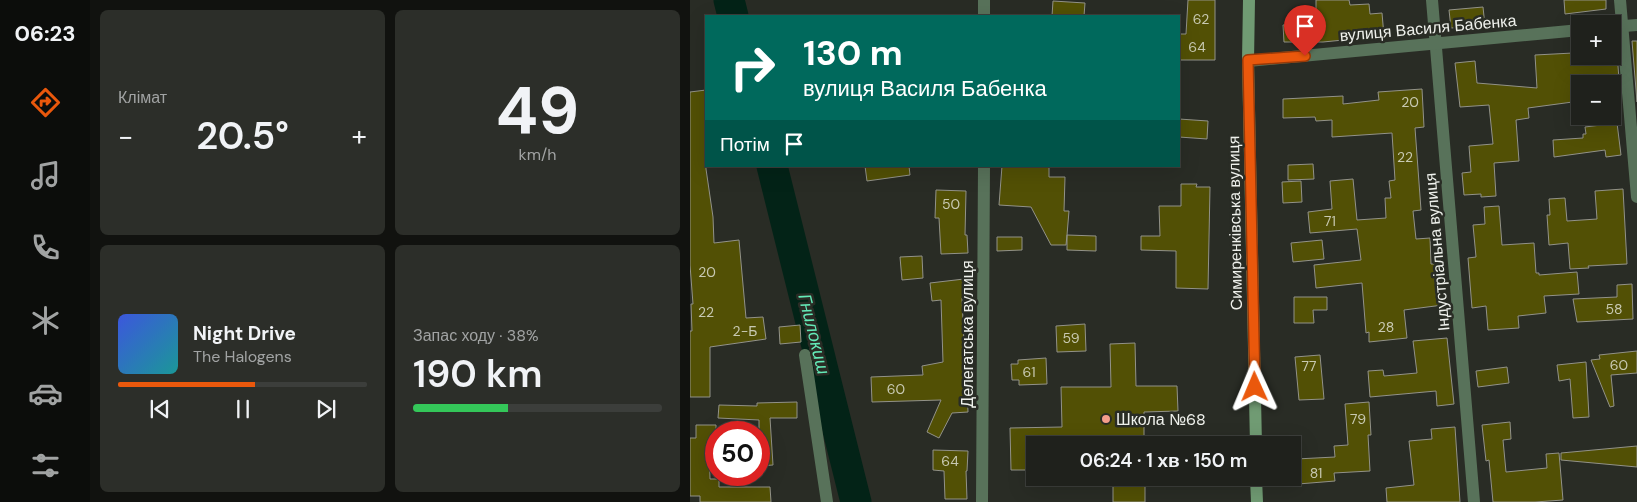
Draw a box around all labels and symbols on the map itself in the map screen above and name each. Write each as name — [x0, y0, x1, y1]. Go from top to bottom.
pin — [1284, 5, 1326, 56]
house number: 62 — [1193, 10, 1209, 28]
street label: вулиця Василя Бабенка — [1339, 10, 1517, 46]
house number: 64 — [1188, 38, 1206, 56]
house number: 20 — [1401, 93, 1419, 111]
street label: Симиренківська вулиця — [1223, 135, 1247, 311]
house number: 22 — [1397, 148, 1413, 166]
street label: Індустріальна вулиця — [1420, 172, 1454, 332]
house number: 50 — [942, 195, 960, 213]
house number: 71 — [1324, 212, 1336, 230]
street label: Делегатська вулиця — [957, 260, 978, 408]
house number: 20 — [698, 263, 716, 281]
water label: Гнилокиш — [792, 291, 836, 377]
house number: 58 — [1605, 300, 1623, 318]
house number: 22 — [698, 303, 714, 321]
house number: 28 — [1378, 318, 1394, 336]
house number: 2-Б — [733, 322, 757, 340]
house number: 59 — [1063, 329, 1080, 347]
house number: 60 — [1610, 356, 1628, 374]
house number: 77 — [1302, 357, 1316, 375]
position arrow — [1228, 360, 1280, 412]
house number: 61 — [1022, 363, 1036, 381]
house number: 60 — [887, 380, 905, 398]
place label: Школа №68 — [1116, 409, 1206, 430]
house number: 79 — [1350, 410, 1366, 428]
marker: Школа №68 — [1100, 413, 1112, 425]
speed limit sign: 50 — [705, 421, 770, 486]
house number: 64 — [941, 452, 959, 470]
house number: 81 — [1310, 464, 1322, 482]

